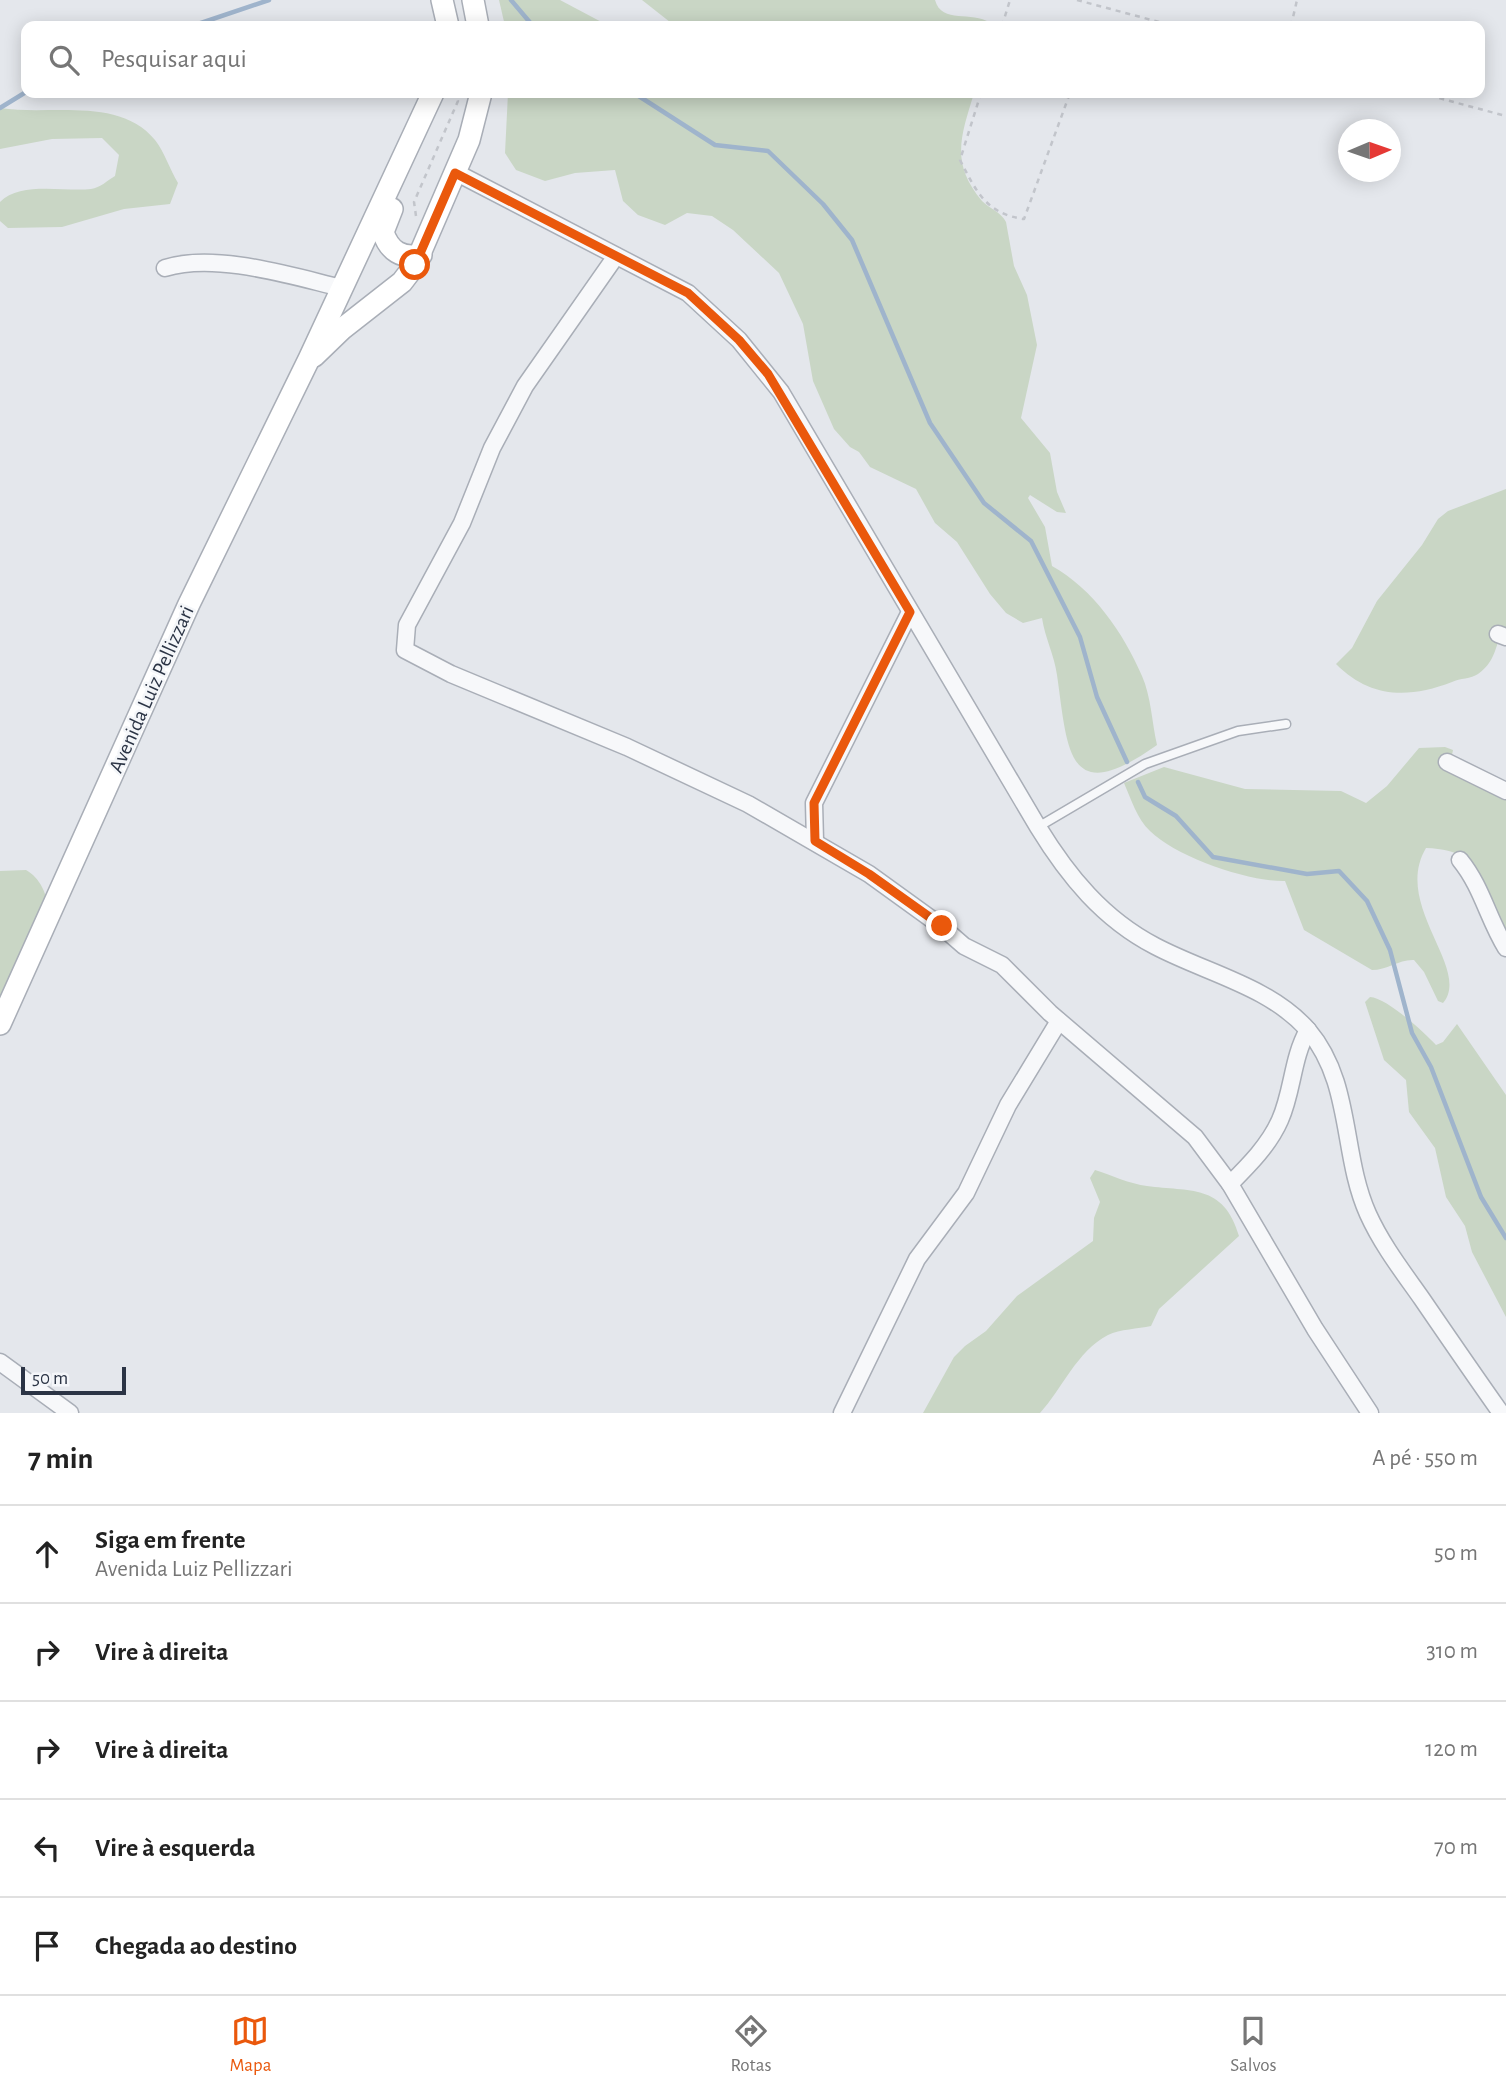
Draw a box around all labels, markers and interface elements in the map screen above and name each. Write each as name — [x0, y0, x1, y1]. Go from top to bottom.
search box — [21, 21, 1485, 98]
icon: search — [45, 41, 83, 79]
text: Pesquisar aqui — [101, 46, 247, 72]
north arrow — [1338, 119, 1401, 182]
route start — [399, 249, 430, 280]
street label: Avenida Luiz Pellizzari — [105, 603, 198, 776]
route end — [926, 910, 957, 941]
scale bar — [21, 1364, 126, 1396]
text: 50 m — [32, 1369, 68, 1388]
text: 7 min — [28, 1444, 93, 1474]
text: A pé · 550 m — [1372, 1447, 1478, 1470]
text: Siga em frente — [95, 1527, 246, 1553]
icon: ahead — [28, 1535, 66, 1573]
text: 50 m — [1434, 1542, 1478, 1565]
text: Avenida Luiz Pellizzari — [95, 1558, 293, 1581]
icon: right — [28, 1633, 66, 1671]
text: Vire à direita — [95, 1639, 229, 1665]
text: 310 m — [1426, 1640, 1478, 1663]
icon: right — [28, 1731, 66, 1769]
text: Vire à direita — [95, 1737, 229, 1763]
text: 120 m — [1425, 1738, 1478, 1761]
icon: left — [28, 1829, 66, 1867]
text: Vire à esquerda — [95, 1835, 256, 1861]
text: 70 m — [1434, 1836, 1478, 1859]
icon: arrive — [28, 1927, 66, 1965]
text: Chegada ao destino — [95, 1933, 297, 1959]
tab: Mapa — [229, 2012, 271, 2077]
tab: Rotas — [730, 2012, 771, 2077]
tab: Salvos — [1230, 2012, 1277, 2077]

